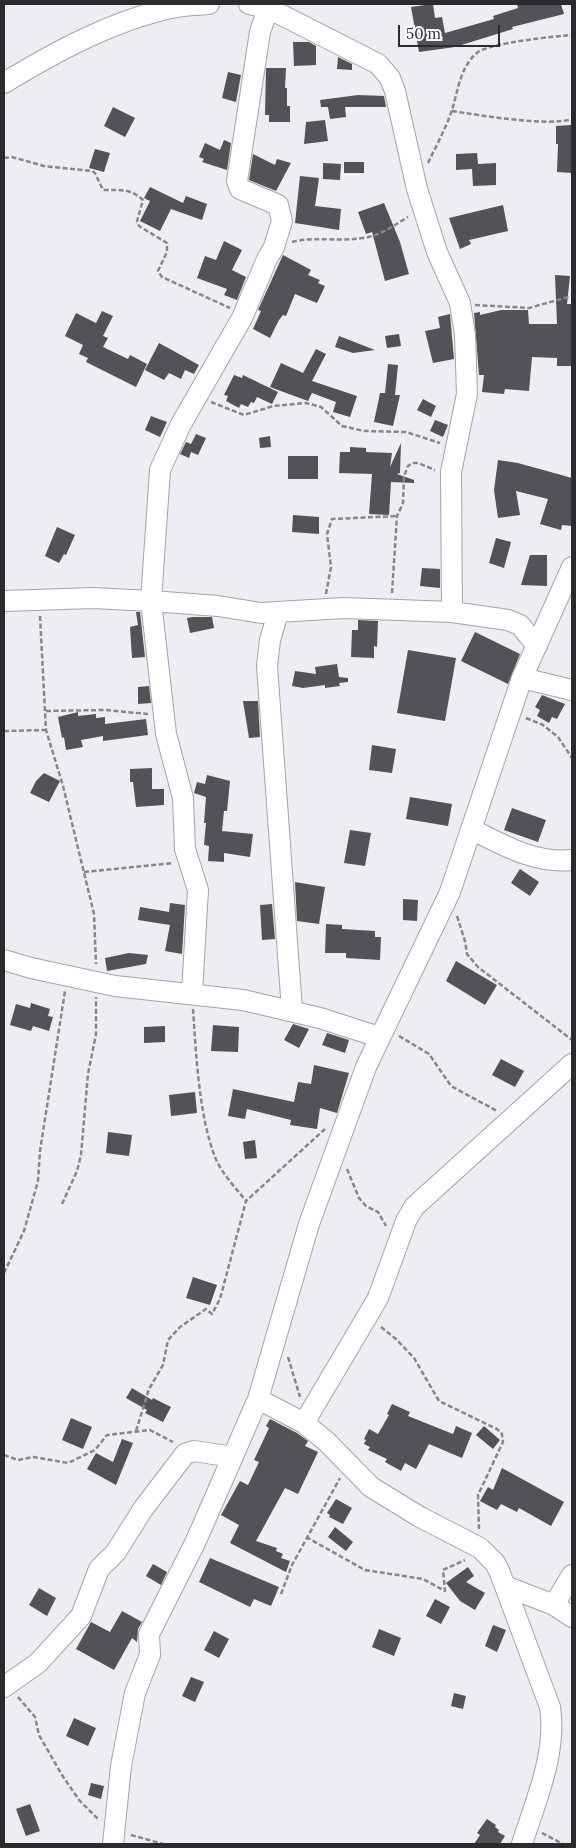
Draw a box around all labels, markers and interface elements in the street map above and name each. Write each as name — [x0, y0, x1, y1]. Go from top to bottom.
scale bar — [401, 15, 504, 47]
text: 50 m — [406, 24, 441, 43]

